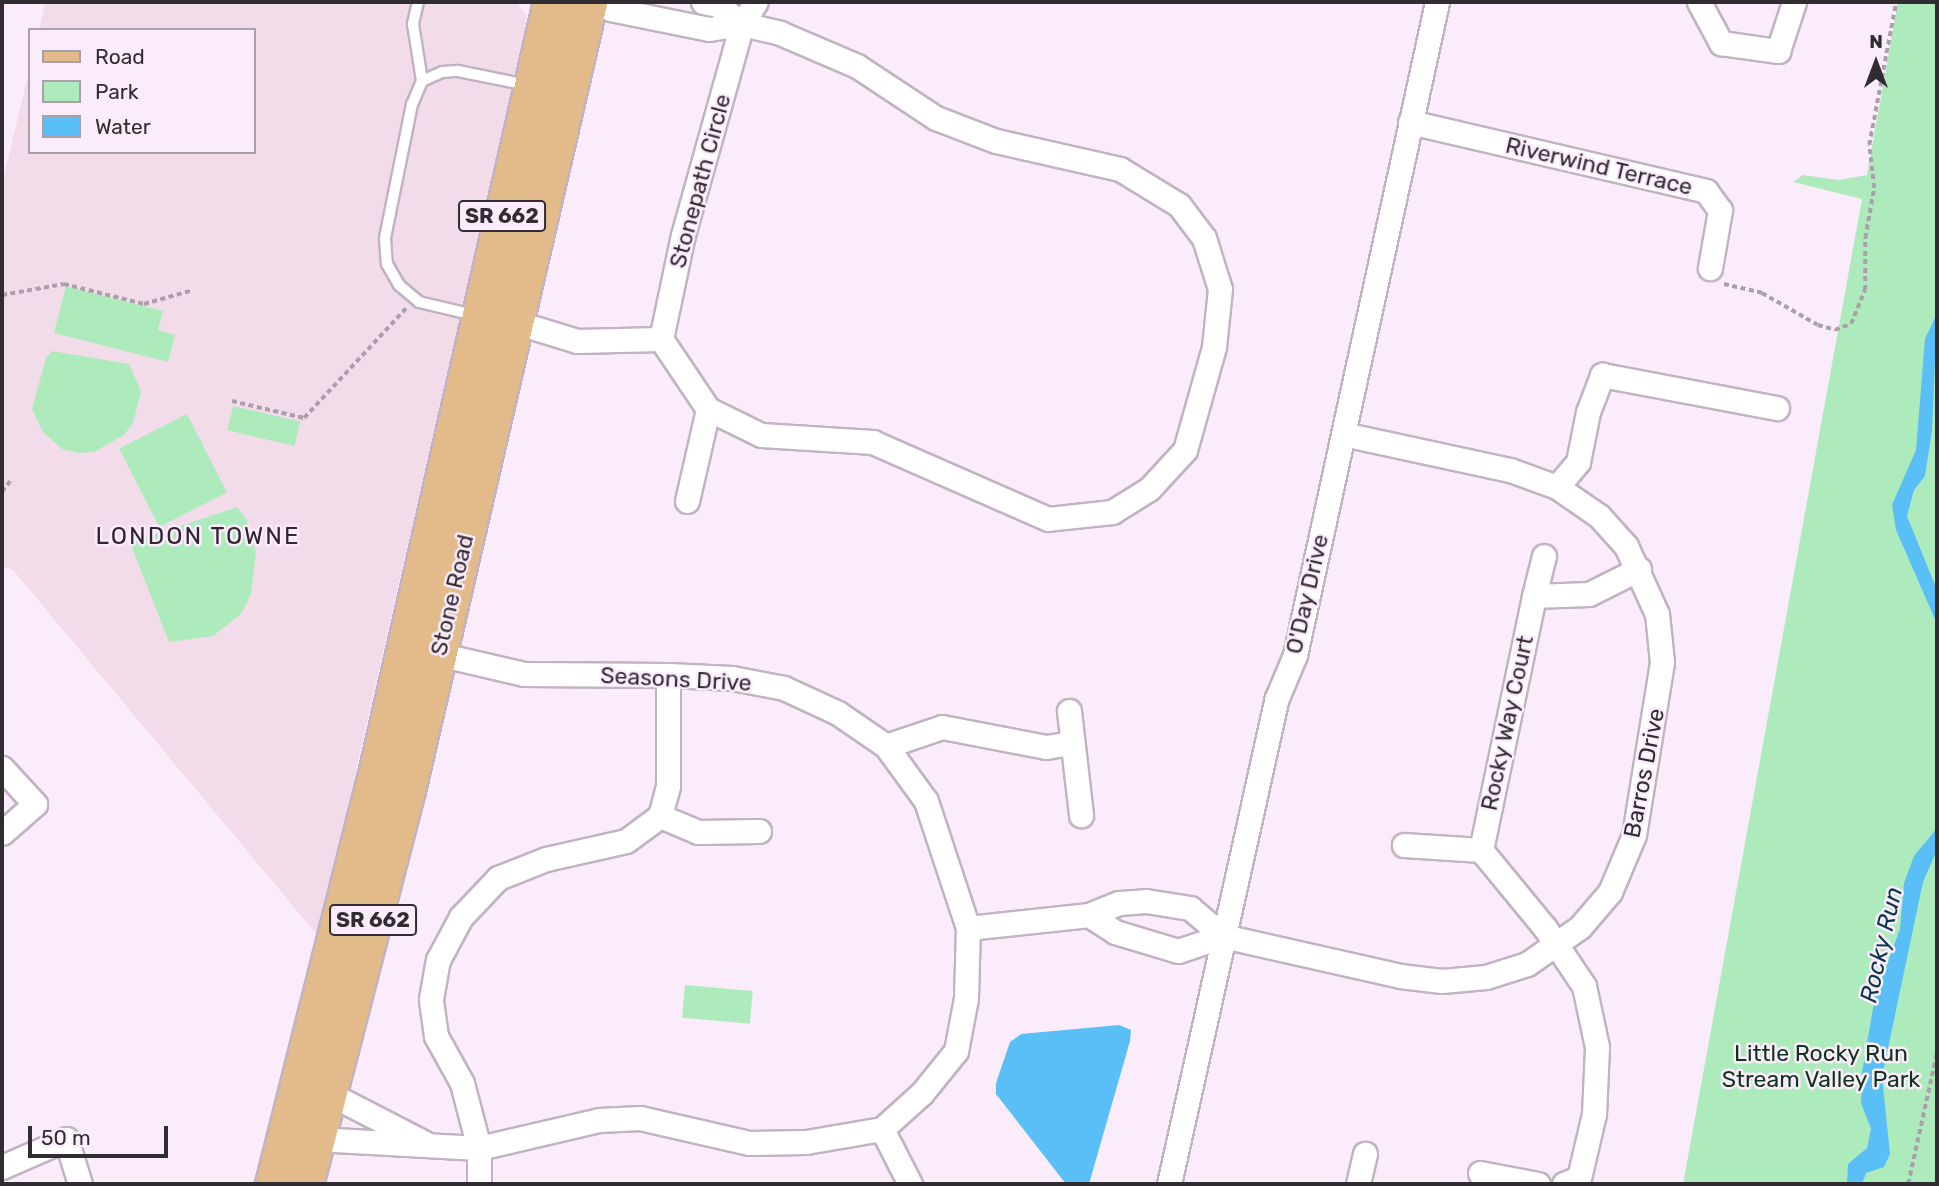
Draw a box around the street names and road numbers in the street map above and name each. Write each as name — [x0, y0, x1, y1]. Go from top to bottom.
street label: Stonepath Circle — [664, 91, 736, 271]
street label: Riverwind Terrace — [1503, 131, 1695, 201]
road number: SR 662 — [456, 198, 548, 234]
street label: O'Day Drive — [1280, 531, 1334, 657]
street label: Stone Road — [425, 532, 479, 658]
street label: Rocky Way Court — [1475, 632, 1539, 814]
street label: Seasons Drive — [600, 661, 752, 697]
street label: Barros Drive — [1618, 706, 1670, 840]
road number: SR 662 — [328, 902, 418, 937]

